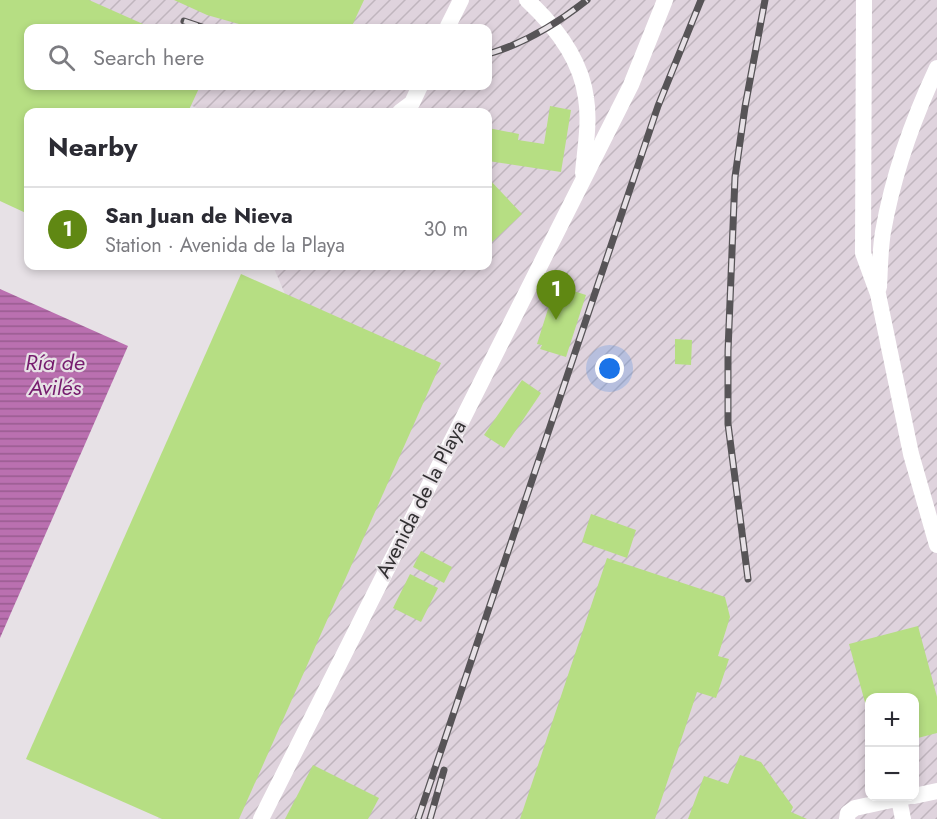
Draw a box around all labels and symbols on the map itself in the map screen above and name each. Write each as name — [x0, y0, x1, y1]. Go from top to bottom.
pin: 1 — [536, 270, 576, 320]
water label: Ría de Avilés — [25, 346, 85, 403]
your location — [595, 354, 624, 383]
street label: Avenida de la Playa — [368, 415, 474, 583]

